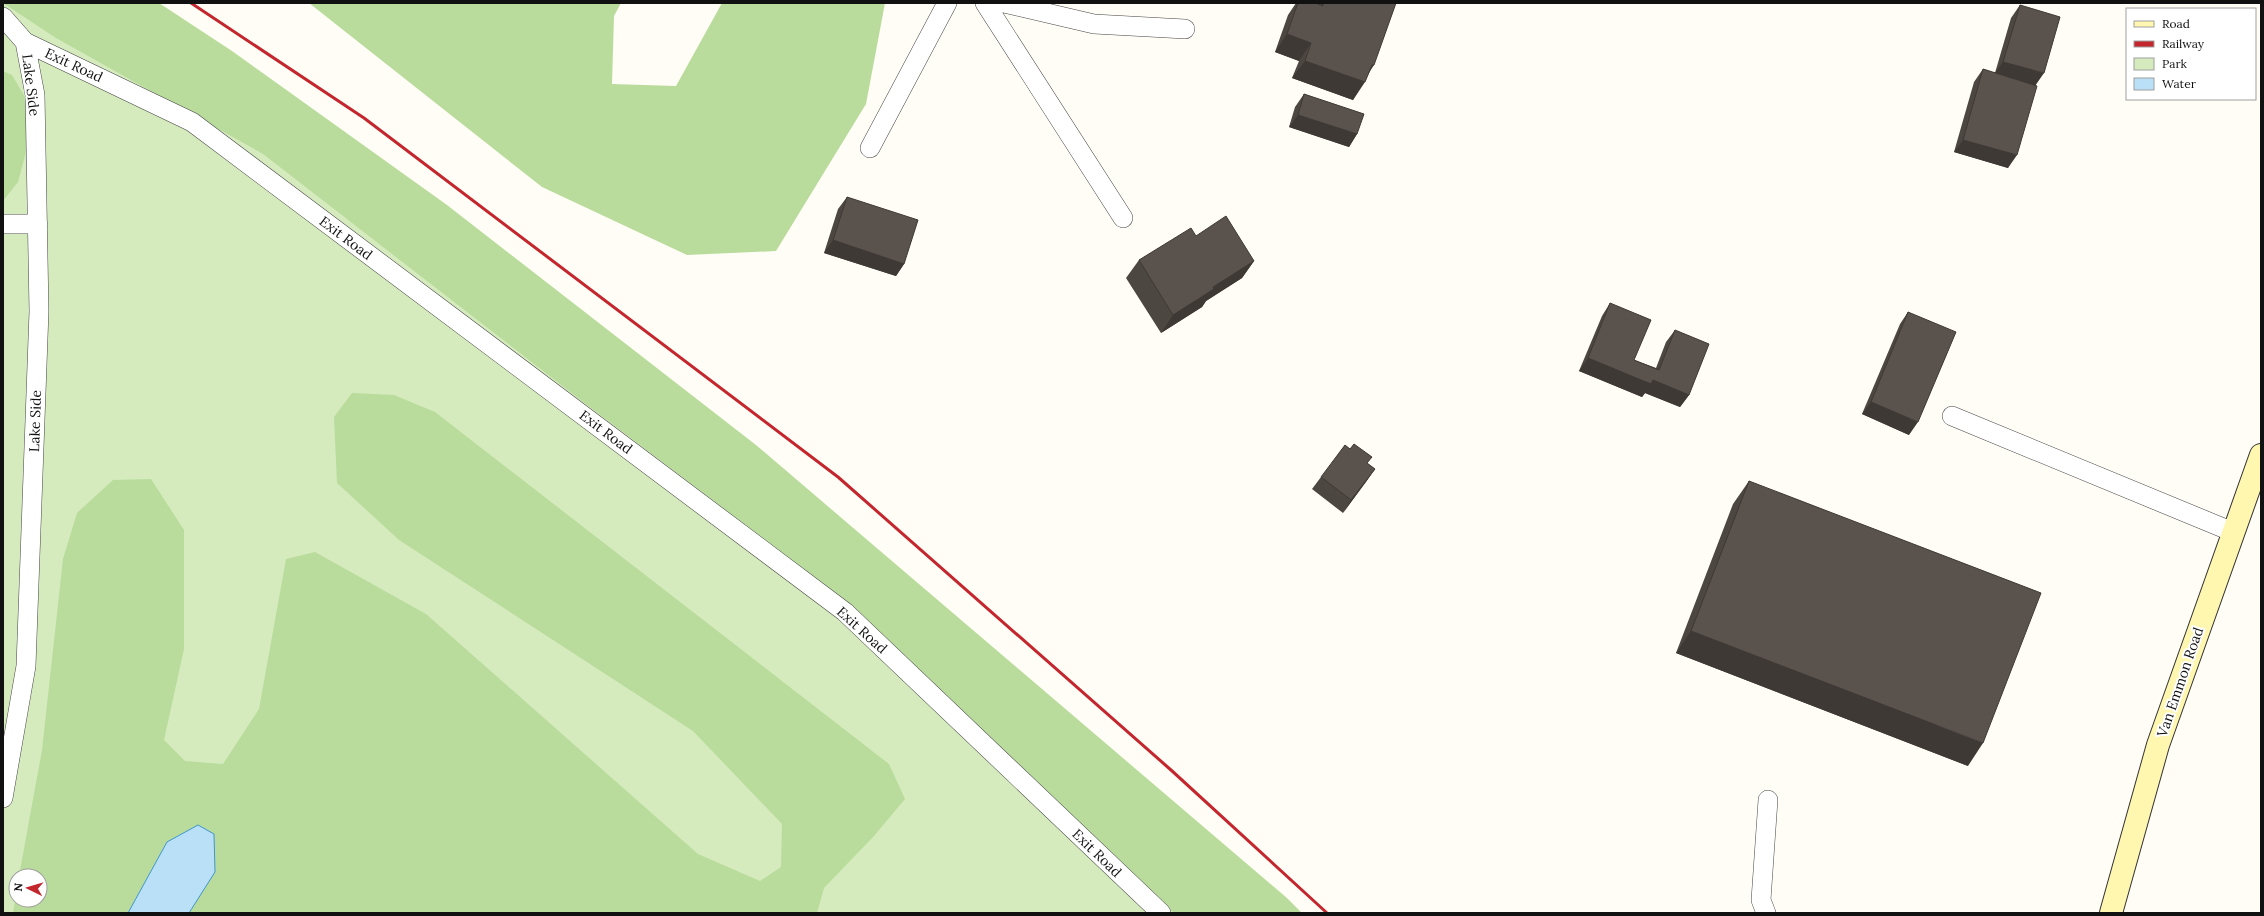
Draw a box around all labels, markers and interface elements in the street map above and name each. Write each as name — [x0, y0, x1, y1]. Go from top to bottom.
legend — [2126, 8, 2256, 100]
text: Road — [2162, 16, 2190, 31]
text: Railway — [2162, 36, 2205, 51]
street label: Exit Road — [42, 44, 106, 86]
street label: Lake Side — [18, 53, 44, 117]
text: Park — [2162, 56, 2188, 71]
text: Water — [2162, 76, 2197, 91]
street label: Exit Road — [316, 212, 376, 264]
street label: Lake Side — [25, 389, 45, 452]
street label: Exit Road — [576, 406, 636, 458]
street label: Exit Road — [833, 603, 891, 657]
street label: Van Emmon Road — [2152, 625, 2207, 740]
street label: Exit Road — [1068, 825, 1126, 881]
north arrow — [8, 868, 48, 908]
text: N — [11, 882, 25, 892]

